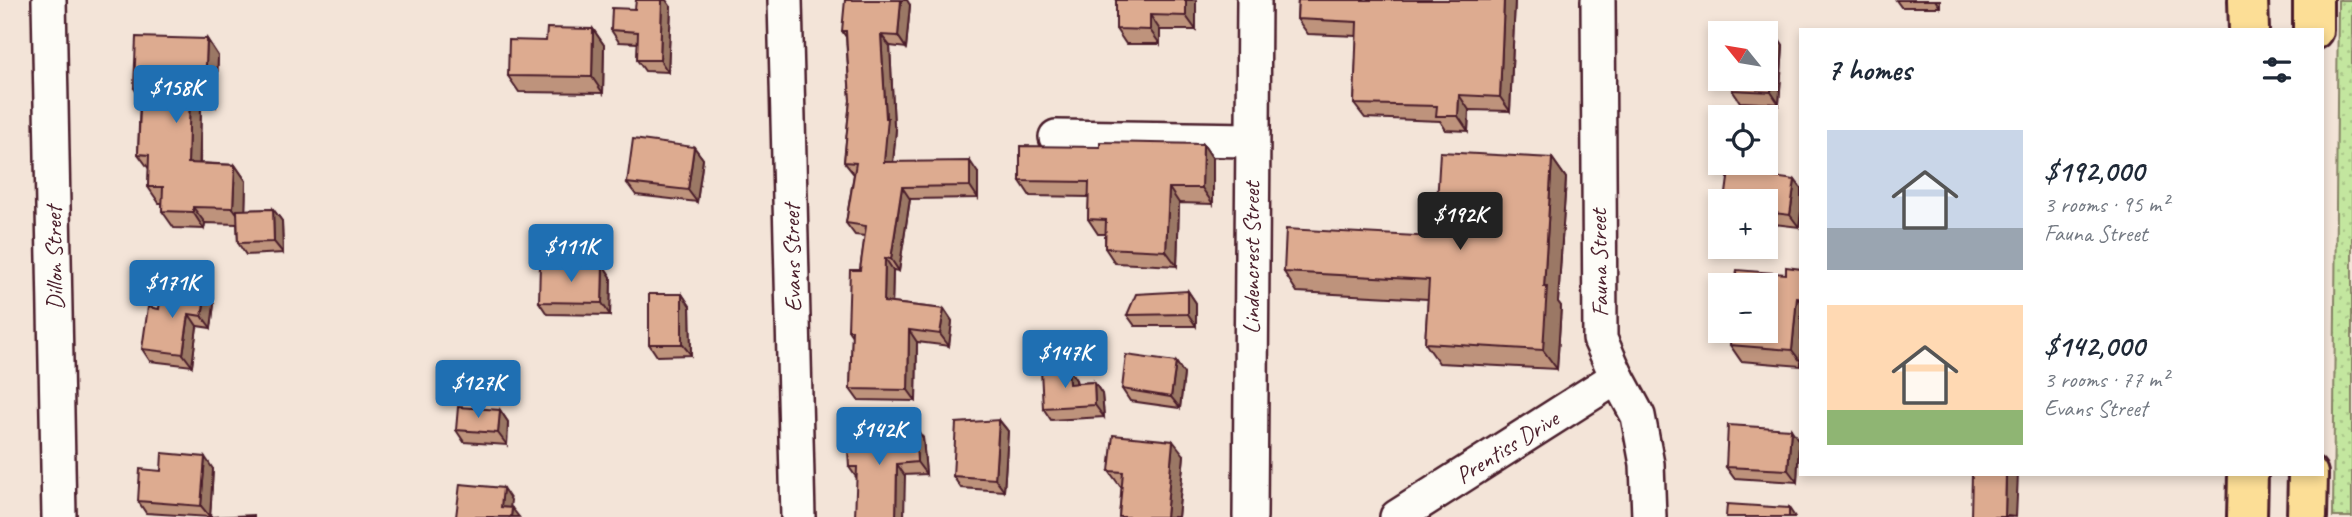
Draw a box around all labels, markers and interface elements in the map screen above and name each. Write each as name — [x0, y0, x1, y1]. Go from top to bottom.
north arrow — [1708, 21, 1778, 91]
map controls — [1708, 21, 1778, 343]
text: 7 homes — [1827, 51, 1912, 89]
icon: filters — [2258, 51, 2296, 89]
pin: $158K — [127, 66, 225, 125]
text: $158K — [150, 73, 202, 102]
button: locate — [1708, 105, 1778, 175]
text: $192,000 — [2044, 152, 2144, 190]
icon: home — [1883, 158, 1967, 242]
street label: Lindencrest Street — [1236, 180, 1266, 334]
button: + — [1708, 189, 1778, 259]
text: 3 rooms · 95 m² — [2044, 190, 2168, 219]
pin: $192K — [1411, 192, 1509, 252]
text: $192K — [1434, 200, 1486, 229]
street label: Evans Street — [776, 201, 808, 312]
street label: Dillon Street — [38, 203, 70, 310]
street label: Fauna Street — [1583, 207, 1615, 317]
text: Fauna Street — [2044, 219, 2147, 248]
pin: $111K — [522, 224, 620, 284]
text: $111K — [544, 232, 598, 261]
pin: $171K — [123, 260, 221, 320]
text: $171K — [146, 268, 199, 297]
button: − — [1708, 273, 1778, 343]
text: $142,000 — [2044, 327, 2144, 365]
pin: $147K — [1016, 330, 1114, 390]
icon: home — [1883, 333, 1967, 417]
text: $147K — [1039, 338, 1092, 367]
pin: $127K — [429, 360, 527, 420]
text: 3 rooms · 77 m² — [2044, 365, 2168, 394]
text: $127K — [452, 368, 505, 397]
text: Evans Street — [2044, 394, 2147, 423]
street label: Prentiss Drive — [1450, 402, 1566, 490]
pin: $142K — [830, 407, 928, 467]
text: $142K — [852, 415, 906, 444]

